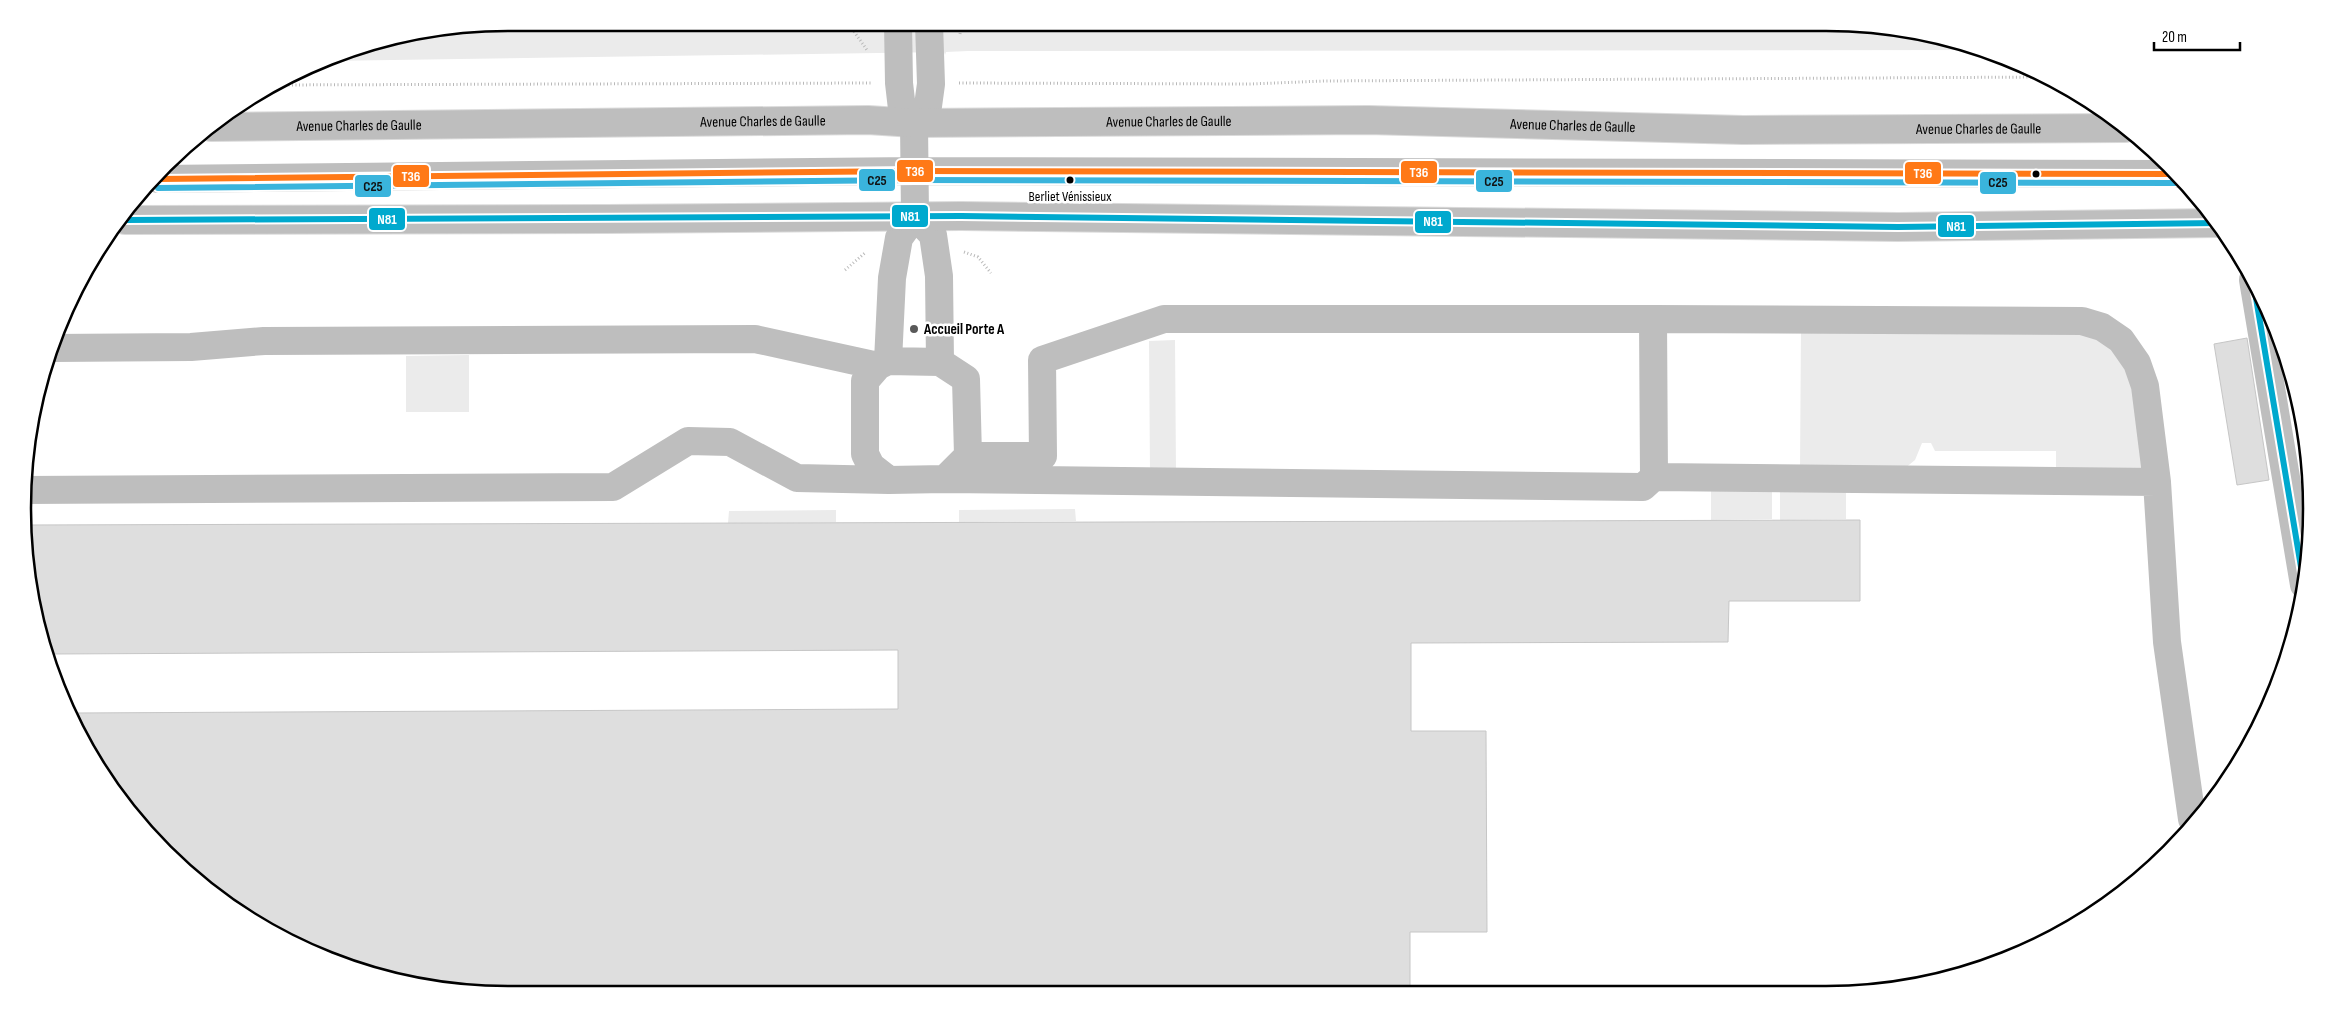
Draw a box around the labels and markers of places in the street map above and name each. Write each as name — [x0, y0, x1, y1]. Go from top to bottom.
unlabelled marker — [2031, 169, 2041, 179]
marker: Berliet Vénissieux — [1065, 175, 1075, 185]
place label: Berliet Vénissieux — [1029, 188, 1112, 205]
place label: Accueil Porte A — [923, 320, 1005, 339]
marker: Accueil Porte A — [908, 323, 920, 335]

